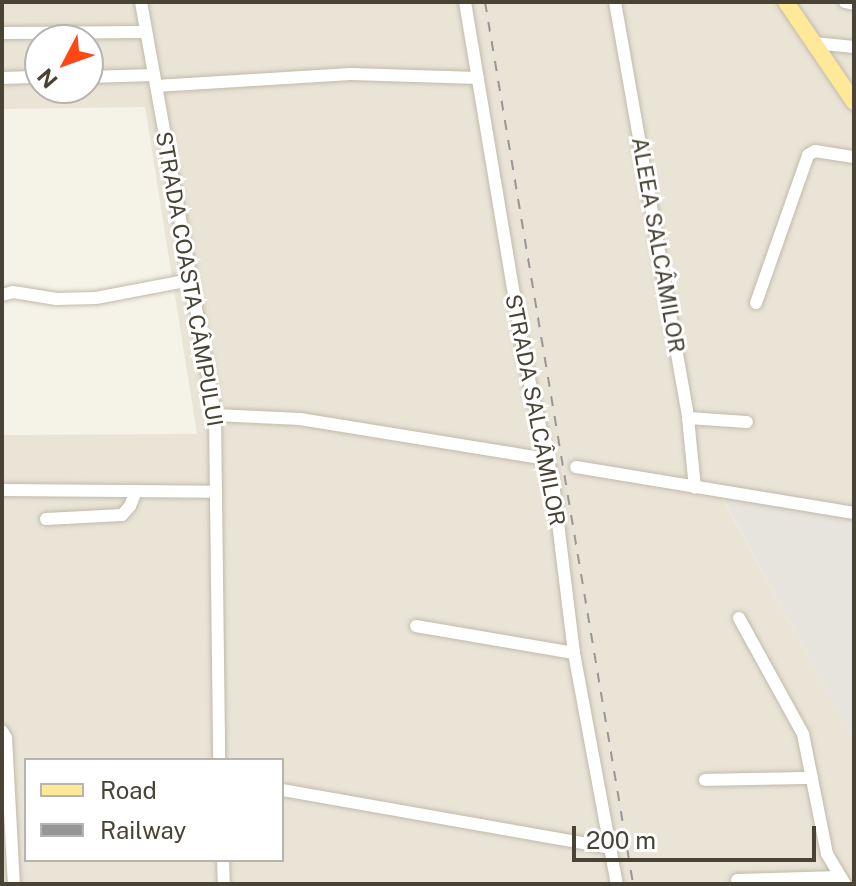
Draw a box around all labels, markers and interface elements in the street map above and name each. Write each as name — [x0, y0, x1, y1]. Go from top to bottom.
north arrow — [24, 24, 104, 104]
text: N — [32, 63, 63, 93]
street label: STRADA COASTA CÂMPULUI — [150, 129, 228, 429]
street label: ALEEA SALCÂMILOR — [626, 135, 690, 355]
street label: STRADA SALCÂMILOR — [500, 292, 570, 528]
legend — [24, 758, 284, 862]
text: Road — [100, 776, 157, 804]
scale bar — [576, 810, 820, 860]
text: Railway — [100, 816, 186, 844]
text: 200 m — [586, 826, 656, 854]

